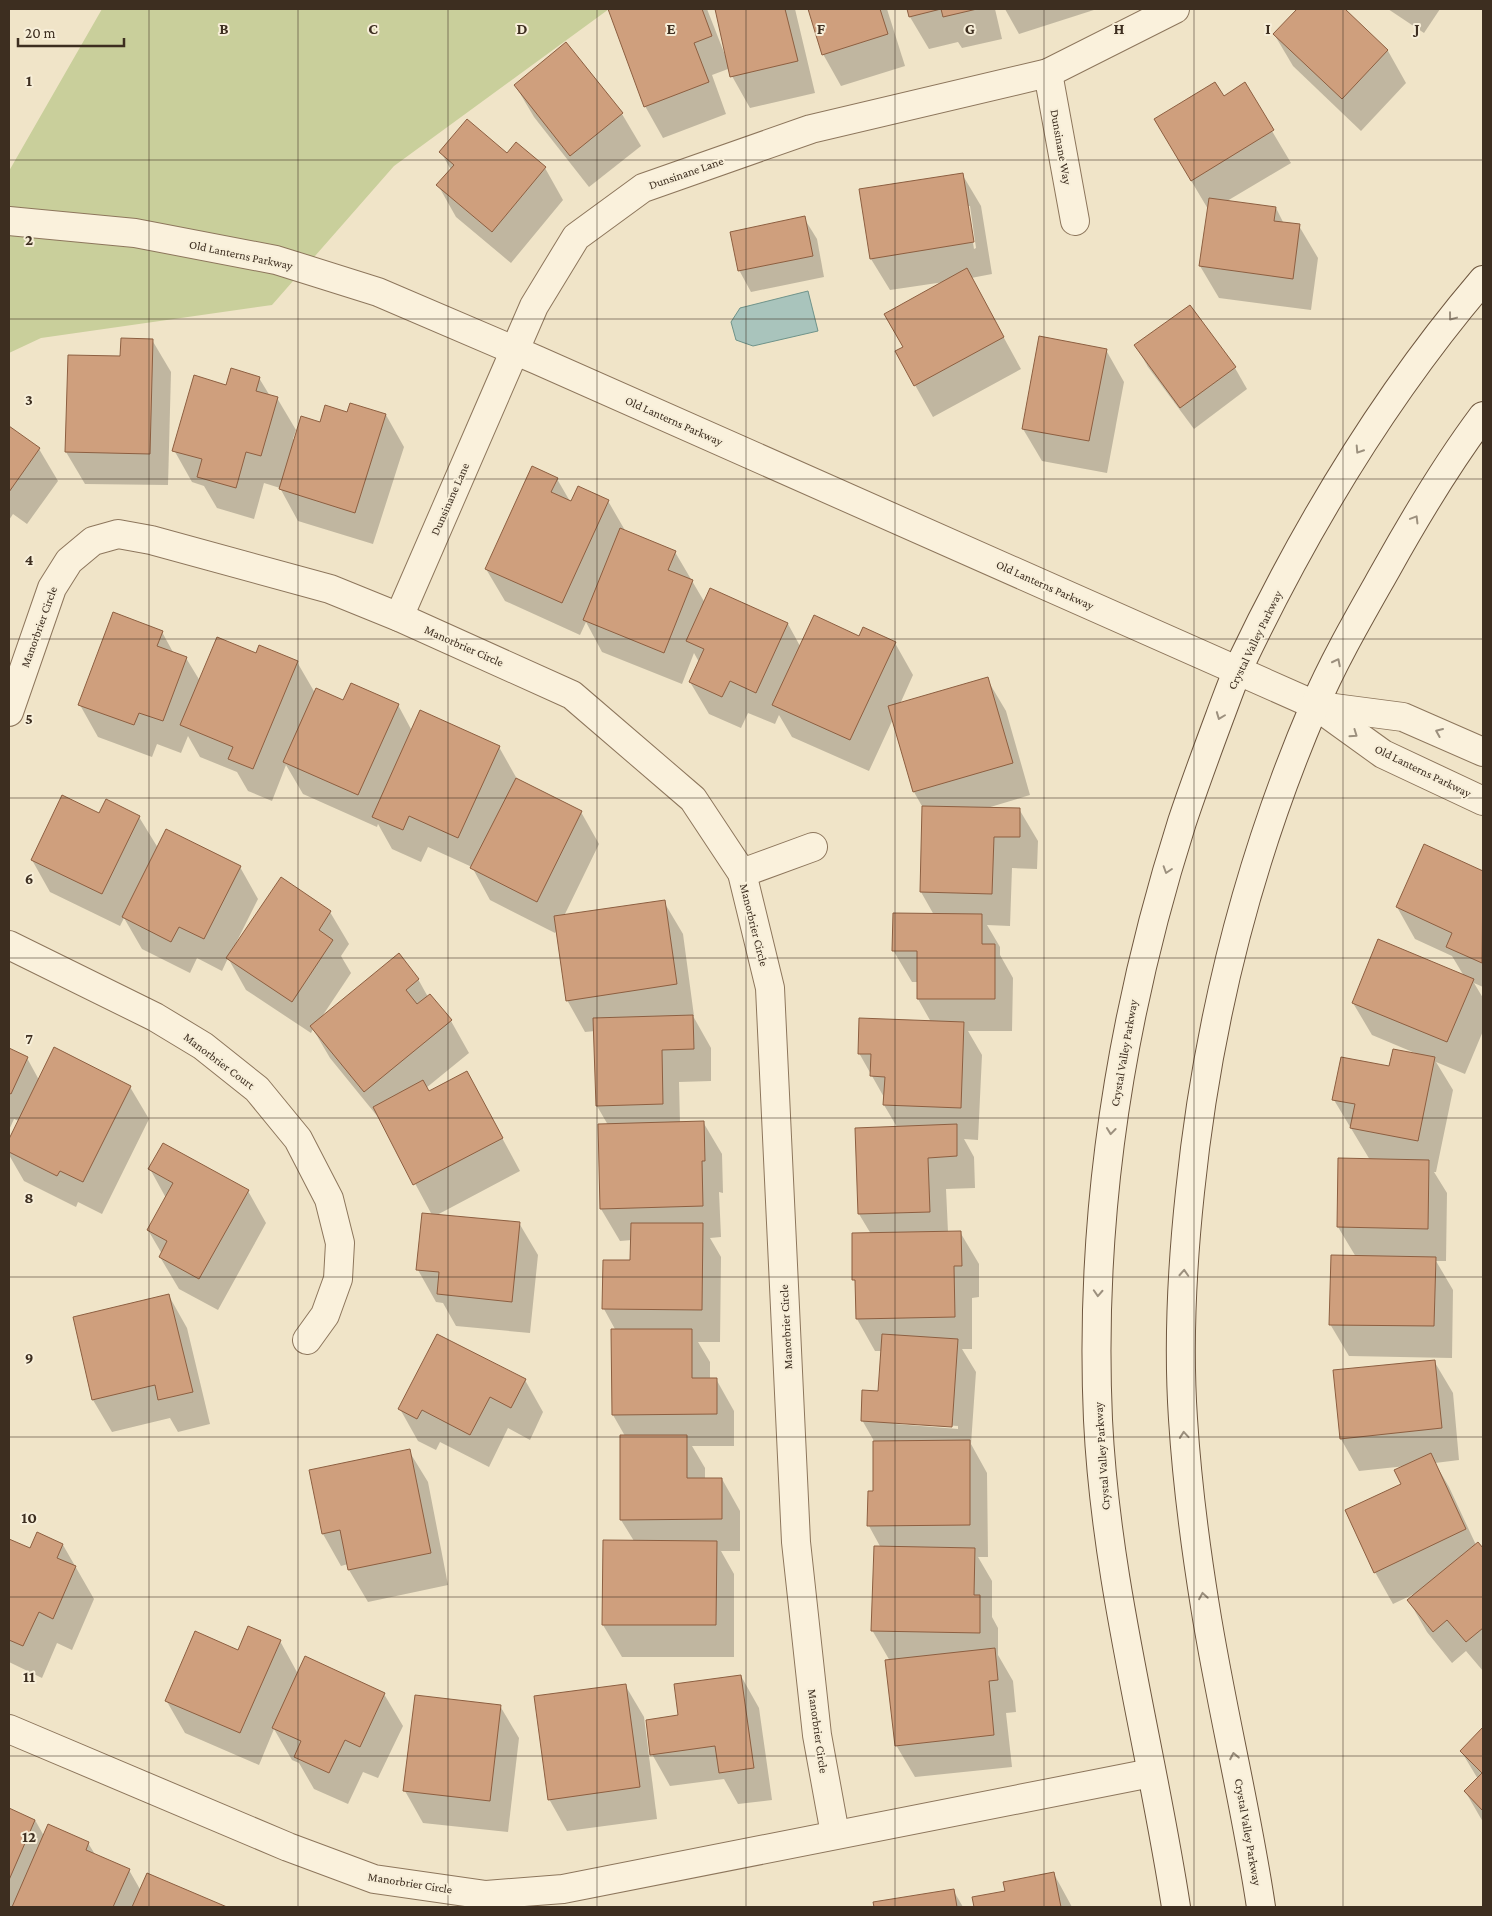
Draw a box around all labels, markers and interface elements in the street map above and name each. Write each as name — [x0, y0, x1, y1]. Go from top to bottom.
scale bar — [18, 15, 124, 47]
text: B — [219, 20, 229, 37]
text: C — [368, 20, 378, 37]
text: D — [516, 20, 528, 37]
text: E — [666, 20, 676, 37]
text: F — [817, 20, 826, 37]
text: G — [965, 20, 975, 37]
text: H — [1114, 20, 1125, 37]
text: I — [1265, 20, 1271, 37]
text: J — [1412, 20, 1420, 37]
text: 20 m — [25, 25, 56, 41]
text: 1 — [26, 72, 32, 89]
street label: Dunsinane Way — [1047, 108, 1075, 186]
street label: Dunsinane Lane — [647, 154, 725, 192]
text: 2 — [25, 231, 33, 248]
street label: Old Lanterns Parkway — [188, 237, 294, 273]
one-way arrow — [1449, 311, 1458, 321]
text: 3 — [25, 391, 33, 408]
street label: Old Lanterns Parkway — [623, 393, 725, 449]
one-way arrow — [1356, 445, 1365, 454]
street label: Dunsinane Lane — [428, 461, 472, 537]
one-way arrow — [1408, 516, 1418, 525]
text: 4 — [25, 551, 34, 568]
street label: Old Lanterns Parkway — [994, 557, 1096, 613]
street label: Manorbrier Circle — [18, 585, 60, 669]
street label: Crystal Valley Parkway — [1225, 588, 1285, 692]
street label: Manorbrier Circle — [422, 622, 506, 670]
one-way arrow — [1331, 658, 1341, 667]
text: 5 — [25, 710, 33, 727]
one-way arrow — [1216, 711, 1226, 720]
one-way arrow — [1348, 728, 1358, 737]
one-way arrow — [1435, 728, 1444, 739]
street label: Old Lanterns Parkway — [1373, 742, 1474, 801]
one-way arrow — [1163, 865, 1173, 873]
text: 6 — [25, 870, 33, 887]
street label: Manorbrier Circle — [737, 882, 771, 968]
street label: Crystal Valley Parkway — [1108, 998, 1140, 1108]
text: 7 — [25, 1030, 33, 1047]
street label: Manorbrier Court — [181, 1030, 258, 1093]
one-way arrow — [1106, 1127, 1117, 1135]
text: 8 — [24, 1189, 34, 1206]
one-way arrow — [1178, 1268, 1189, 1276]
street label: Manorbrier Circle — [777, 1284, 795, 1370]
one-way arrow — [1093, 1289, 1104, 1297]
text: 9 — [25, 1349, 33, 1366]
street label: Crystal Valley Parkway — [1091, 1401, 1113, 1511]
one-way arrow — [1179, 1431, 1190, 1439]
text: 10 — [21, 1509, 37, 1526]
one-way arrow — [1199, 1592, 1209, 1601]
text: 11 — [23, 1668, 35, 1685]
street label: Manorbrier Circle — [805, 1688, 831, 1774]
one-way arrow — [1229, 1751, 1240, 1760]
street label: Crystal Valley Parkway — [1232, 1777, 1264, 1887]
text: 12 — [22, 1828, 36, 1845]
street label: Manorbrier Circle — [367, 1869, 453, 1897]

